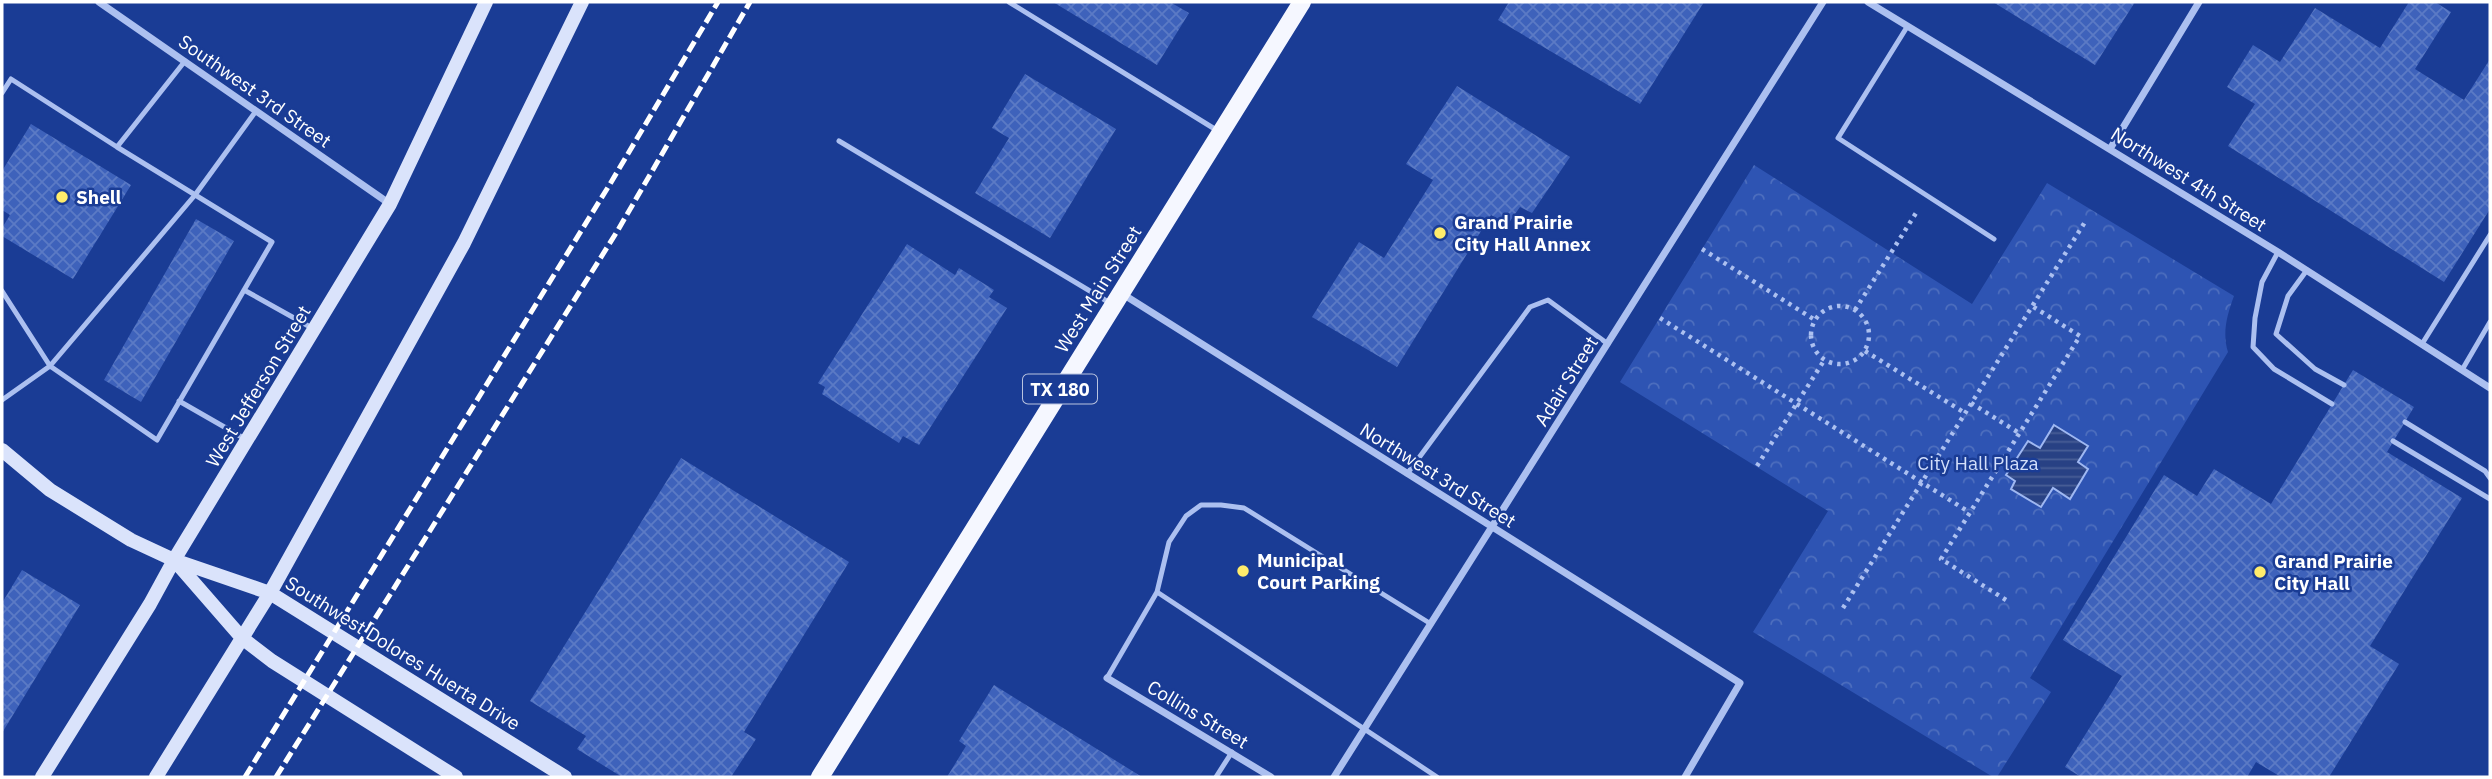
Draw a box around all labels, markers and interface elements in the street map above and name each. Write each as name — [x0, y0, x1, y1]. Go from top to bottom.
street label: Southwest 3rd Street — [174, 29, 336, 153]
street label: Northwest 4th Street — [2107, 121, 2271, 237]
place label: Shell — [76, 185, 121, 209]
marker: Shell — [54, 189, 70, 205]
place label: Grand Prairie City Hall Annex — [1454, 210, 1591, 256]
street label: West Main Street — [1049, 221, 1147, 357]
marker: Grand Prairie City Hall Annex — [1432, 225, 1448, 241]
street label: West Jefferson Street — [200, 301, 316, 471]
street label: Adair Street — [1529, 332, 1603, 430]
road number: TX 180 — [1023, 374, 1097, 404]
street label: Northwest 3rd Street — [1355, 417, 1521, 533]
park label: City Hall Plaza — [1917, 451, 2039, 475]
place label: Municipal Court Parking — [1257, 548, 1380, 594]
place label: Grand Prairie City Hall — [2274, 549, 2393, 595]
marker: Municipal Court Parking — [1235, 563, 1251, 579]
marker: Grand Prairie City Hall — [2252, 564, 2268, 580]
street label: Southwest Dolores Huerta Drive — [281, 571, 525, 735]
street label: Collins Street — [1143, 674, 1253, 754]

